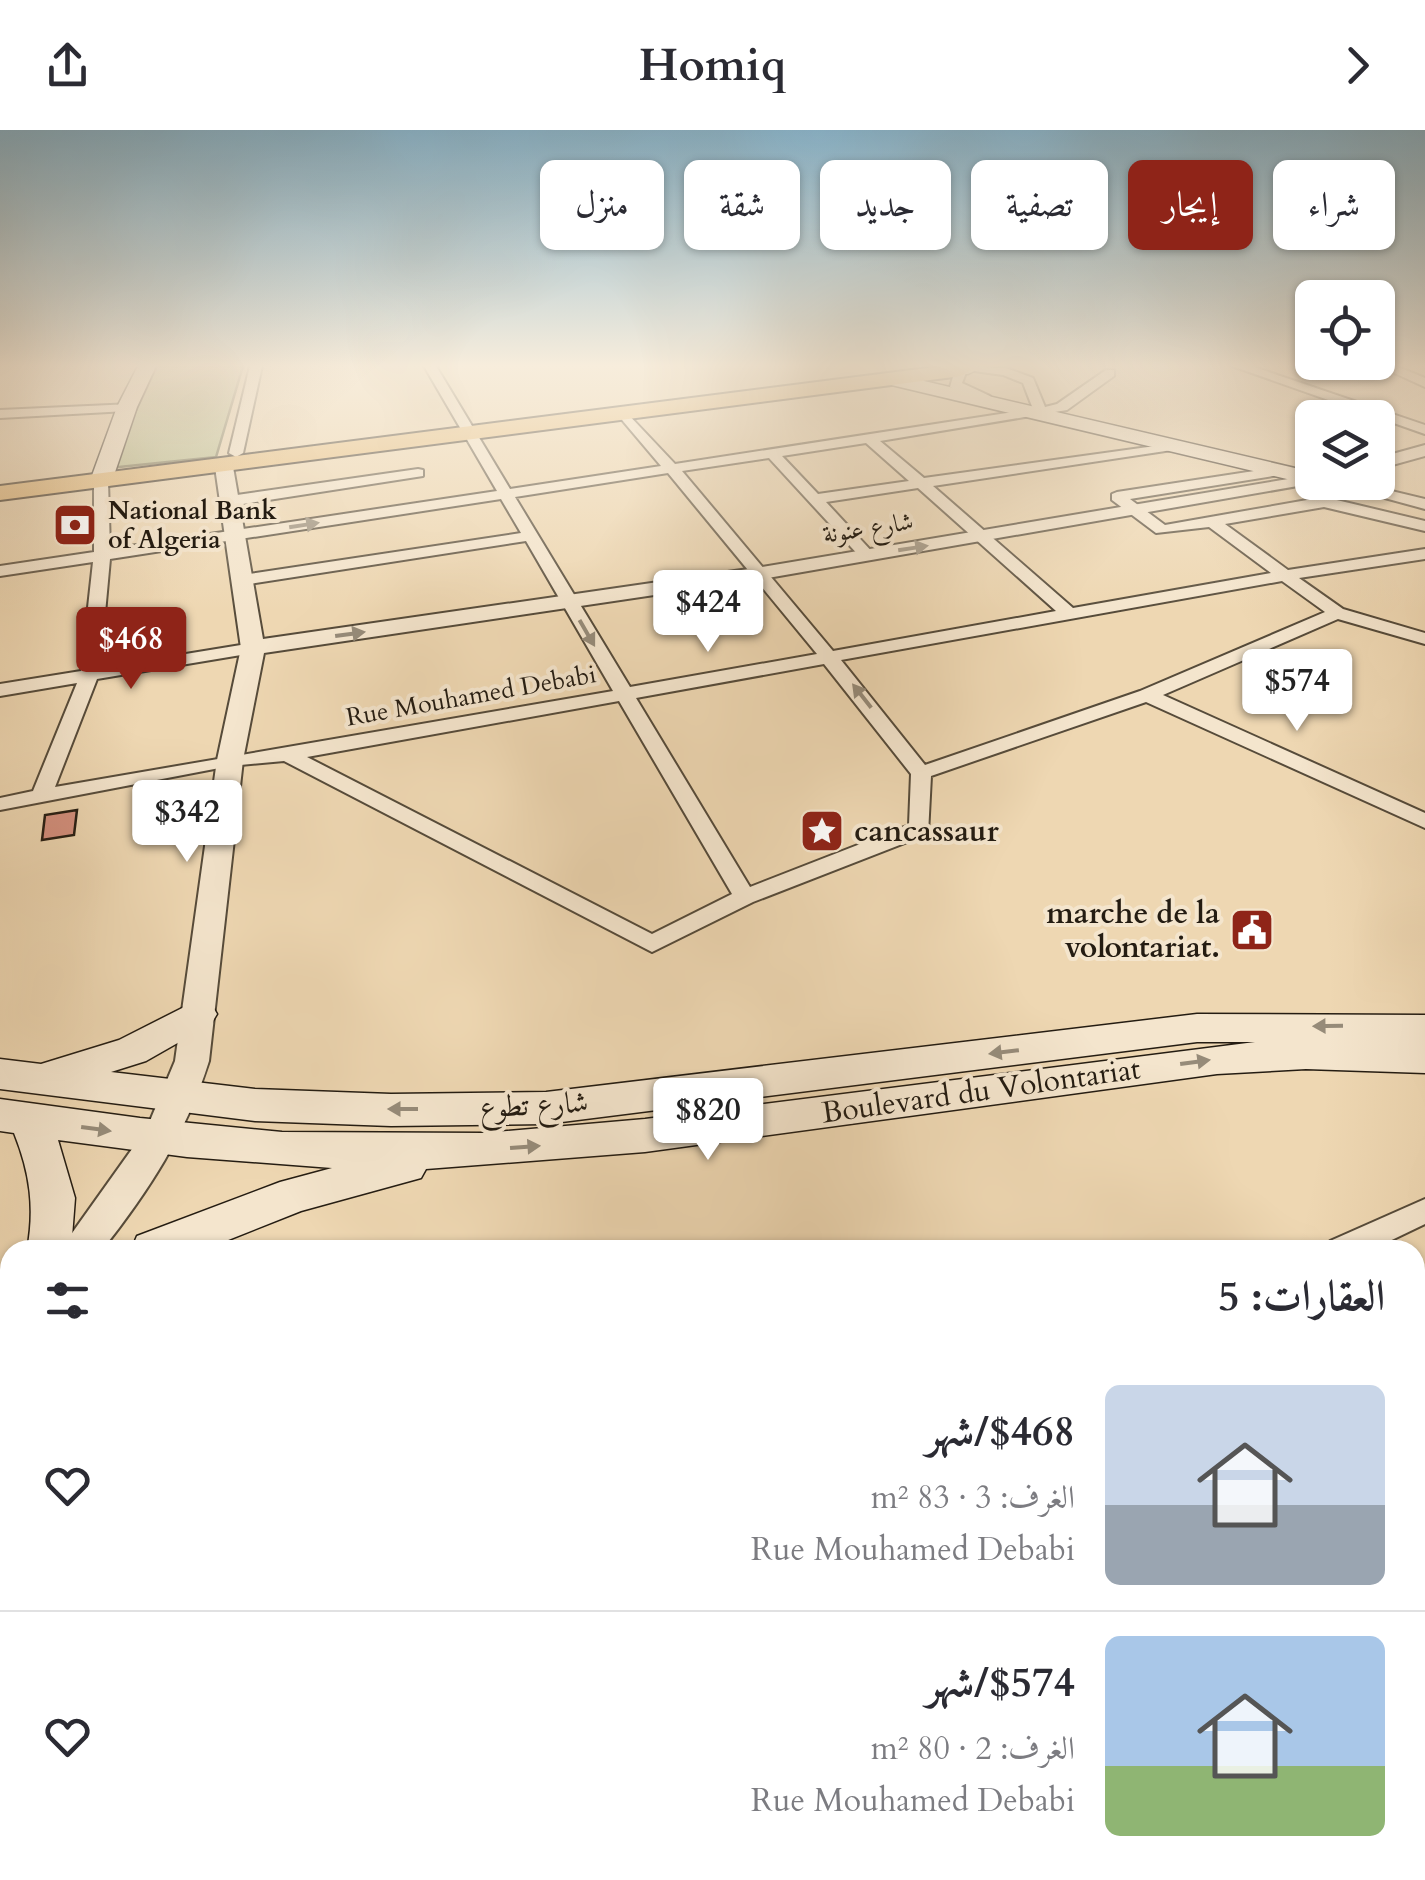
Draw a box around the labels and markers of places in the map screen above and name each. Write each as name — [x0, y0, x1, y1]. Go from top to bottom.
place label: National Bank of Algeria — [108, 494, 277, 557]
bank icon: National Bank of Algeria — [52, 502, 98, 548]
pin: $424 — [649, 570, 767, 655]
pin: $468 — [72, 607, 190, 692]
pin: $574 — [1238, 649, 1356, 734]
pin: $342 — [128, 780, 246, 865]
place icon: cancassaur — [799, 808, 845, 854]
place label: cancassaur — [854, 811, 1000, 852]
place label: marche de la volontariat. — [1046, 893, 1220, 968]
public building icon: marche de la volontariat. — [1229, 907, 1275, 953]
pin: $820 — [649, 1078, 767, 1163]

